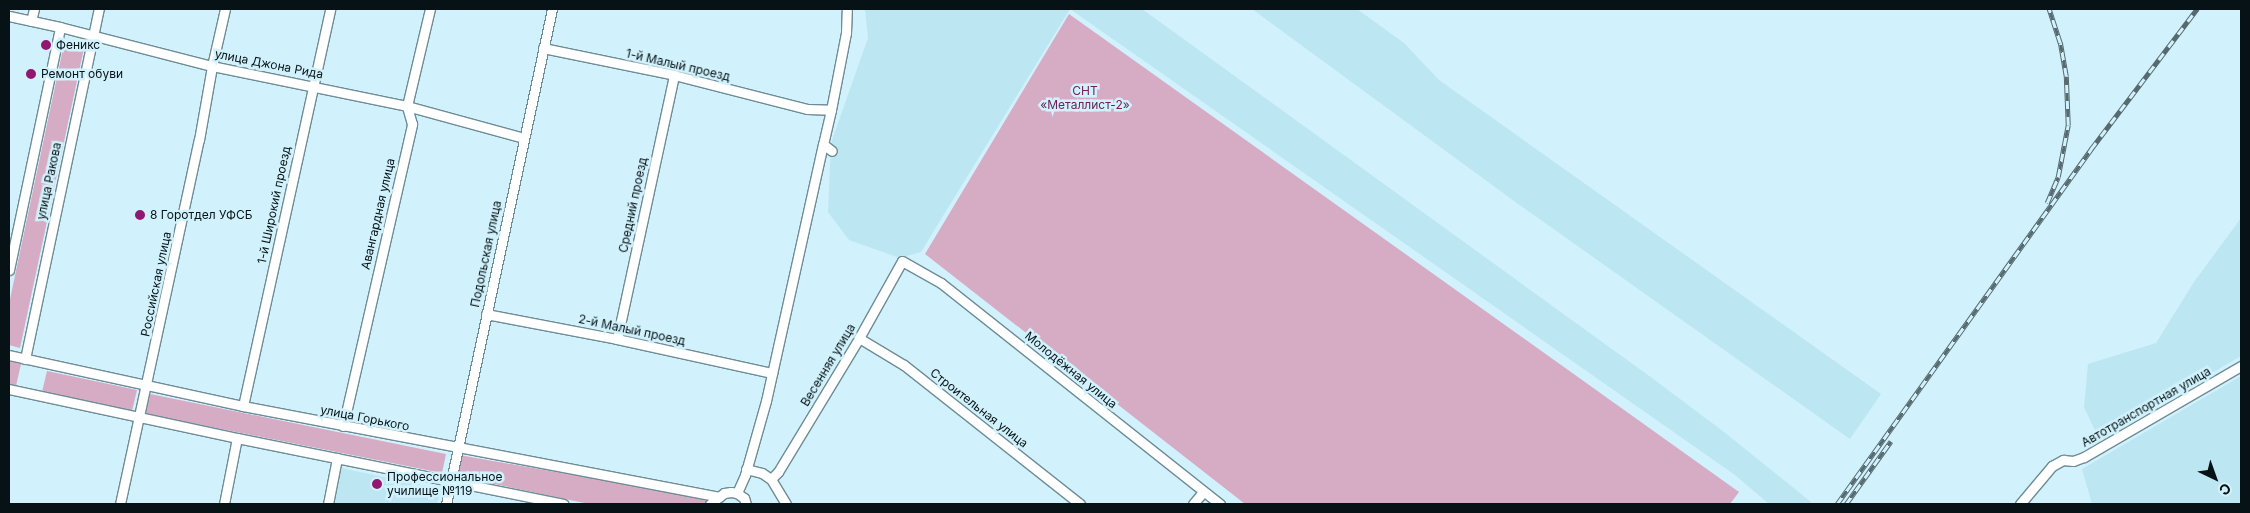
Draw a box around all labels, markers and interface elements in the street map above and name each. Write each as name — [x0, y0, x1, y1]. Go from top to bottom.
place label: Феникс — [56, 38, 100, 52]
marker: Феникс — [40, 39, 52, 51]
street label: улица Джона Рида — [214, 46, 324, 82]
street label: 1-й Малый проезд — [624, 46, 732, 84]
place label: Ремонт обуви — [41, 67, 123, 81]
marker: Ремонт обуви — [25, 68, 37, 80]
park label: СНТ «Металлист-2» — [1040, 84, 1130, 112]
street label: улица Ракова — [34, 141, 64, 221]
street label: 1-й Широкий проезд — [254, 145, 294, 265]
street label: Средний проезд — [616, 156, 650, 254]
street label: Авангардная улица — [358, 157, 398, 271]
street label: Подольская улица — [468, 199, 504, 309]
place label: 8 Горотдел УФСБ — [150, 208, 253, 222]
marker: 8 Горотдел УФСБ — [134, 209, 146, 221]
street label: Российская улица — [138, 230, 174, 338]
street label: 2-й Малый проезд — [577, 312, 687, 348]
street label: Весенняя улица — [798, 321, 858, 409]
street label: Молодёжная улица — [1022, 329, 1120, 411]
street label: Автотранспортная улица — [2079, 364, 2213, 450]
street label: Строительная улица — [927, 365, 1031, 451]
street label: улица Горького — [319, 402, 411, 434]
north arrow — [2190, 453, 2240, 503]
place label: Профессиональное училище №119 — [387, 470, 502, 498]
marker: Профессиональное училище №119 — [371, 478, 383, 490]
text: С — [2216, 480, 2235, 499]

